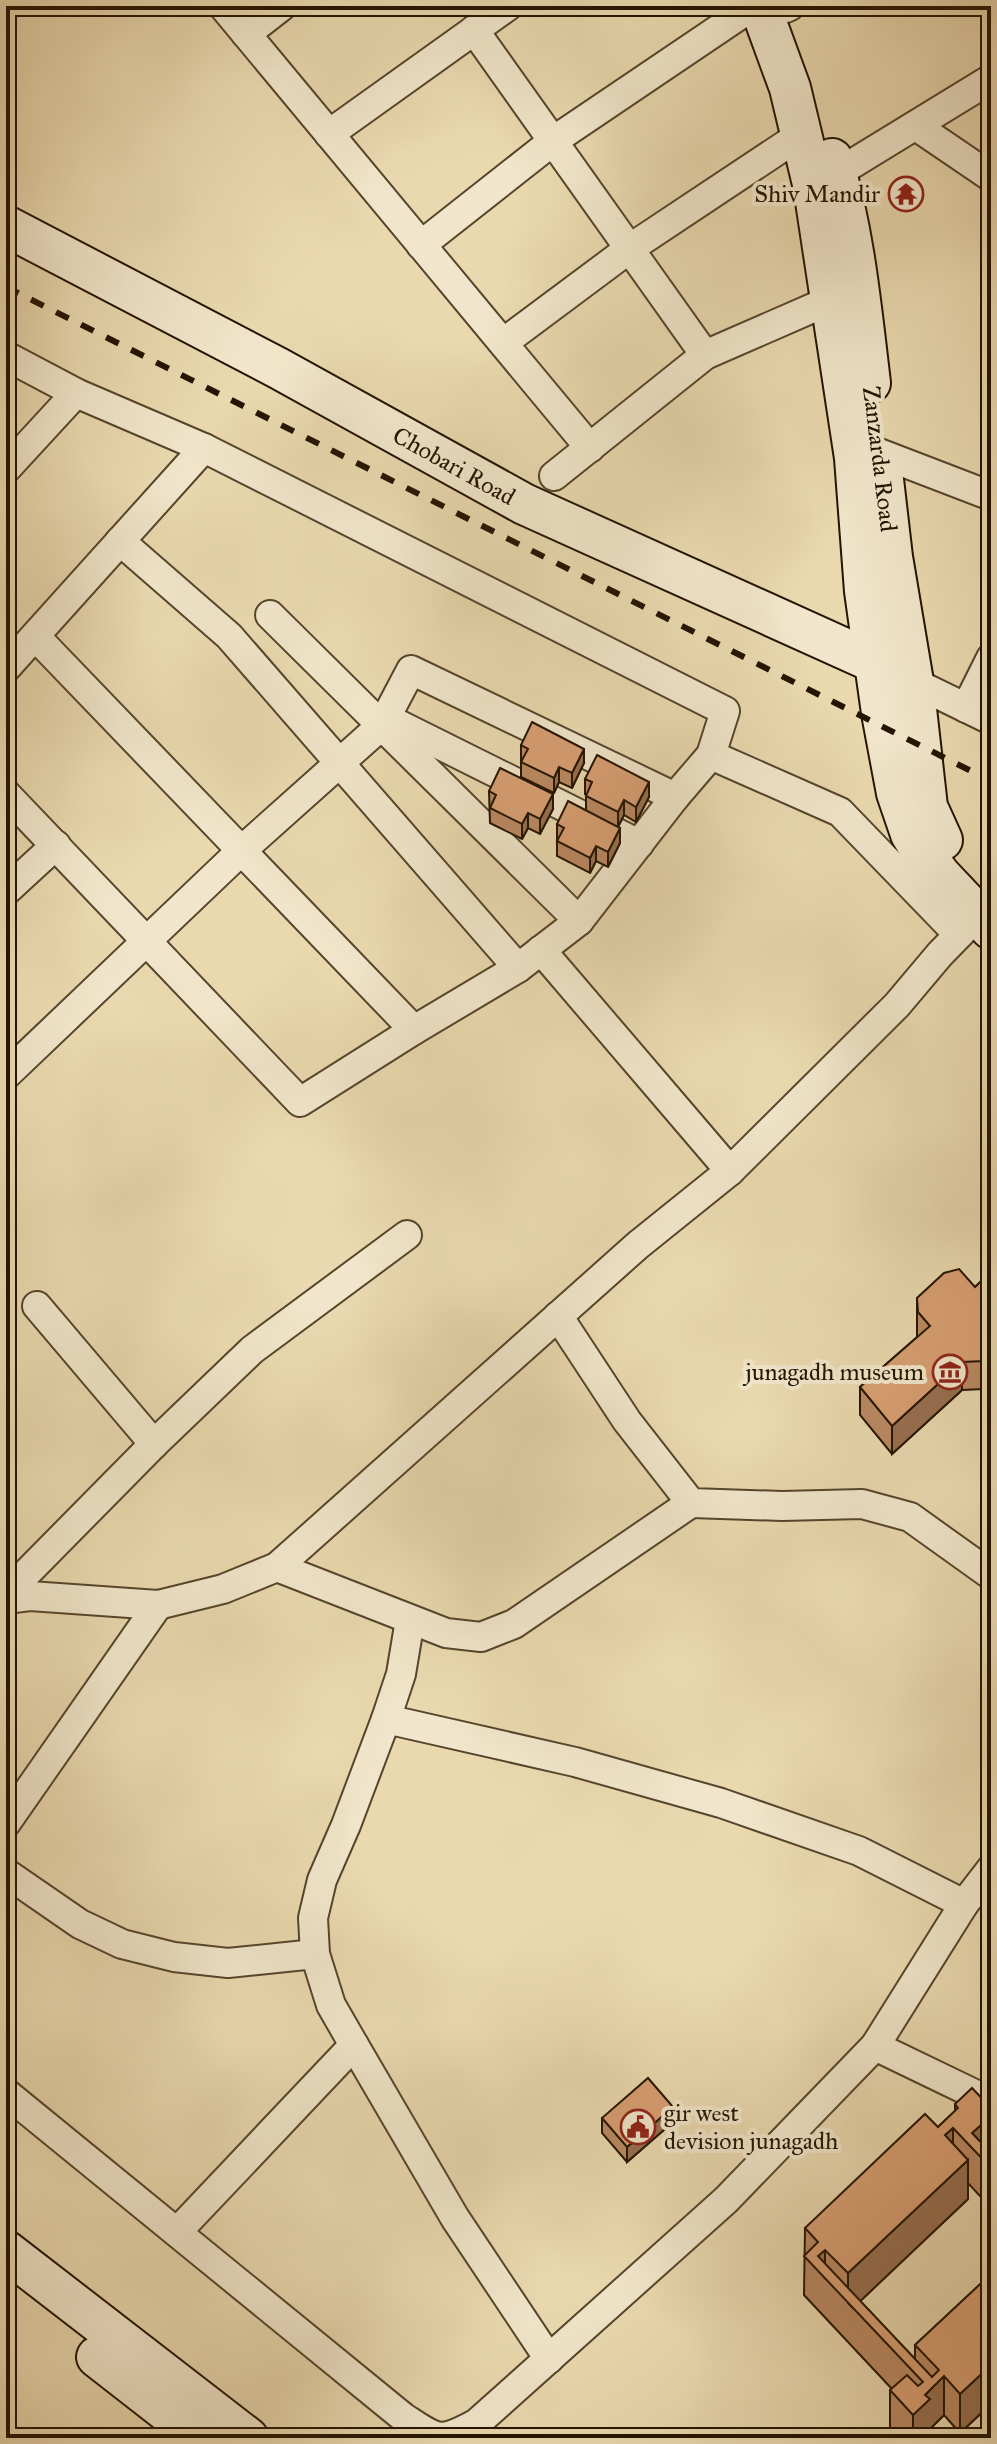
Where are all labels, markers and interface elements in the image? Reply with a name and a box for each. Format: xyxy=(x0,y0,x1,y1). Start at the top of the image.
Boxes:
temple icon: Shiv Mandir xyxy=(887,175,925,213)
place label: Shiv Mandir xyxy=(754,179,880,209)
street label: Zanzarda Road xyxy=(856,384,904,534)
street label: Chobari Road xyxy=(387,420,521,512)
museum icon: junagadh museum xyxy=(931,1353,969,1391)
place label: junagadh museum xyxy=(742,1357,924,1387)
place label: gir west devision junagadh xyxy=(664,2098,838,2156)
public building icon: gir west devision junagadh xyxy=(619,2108,657,2146)

